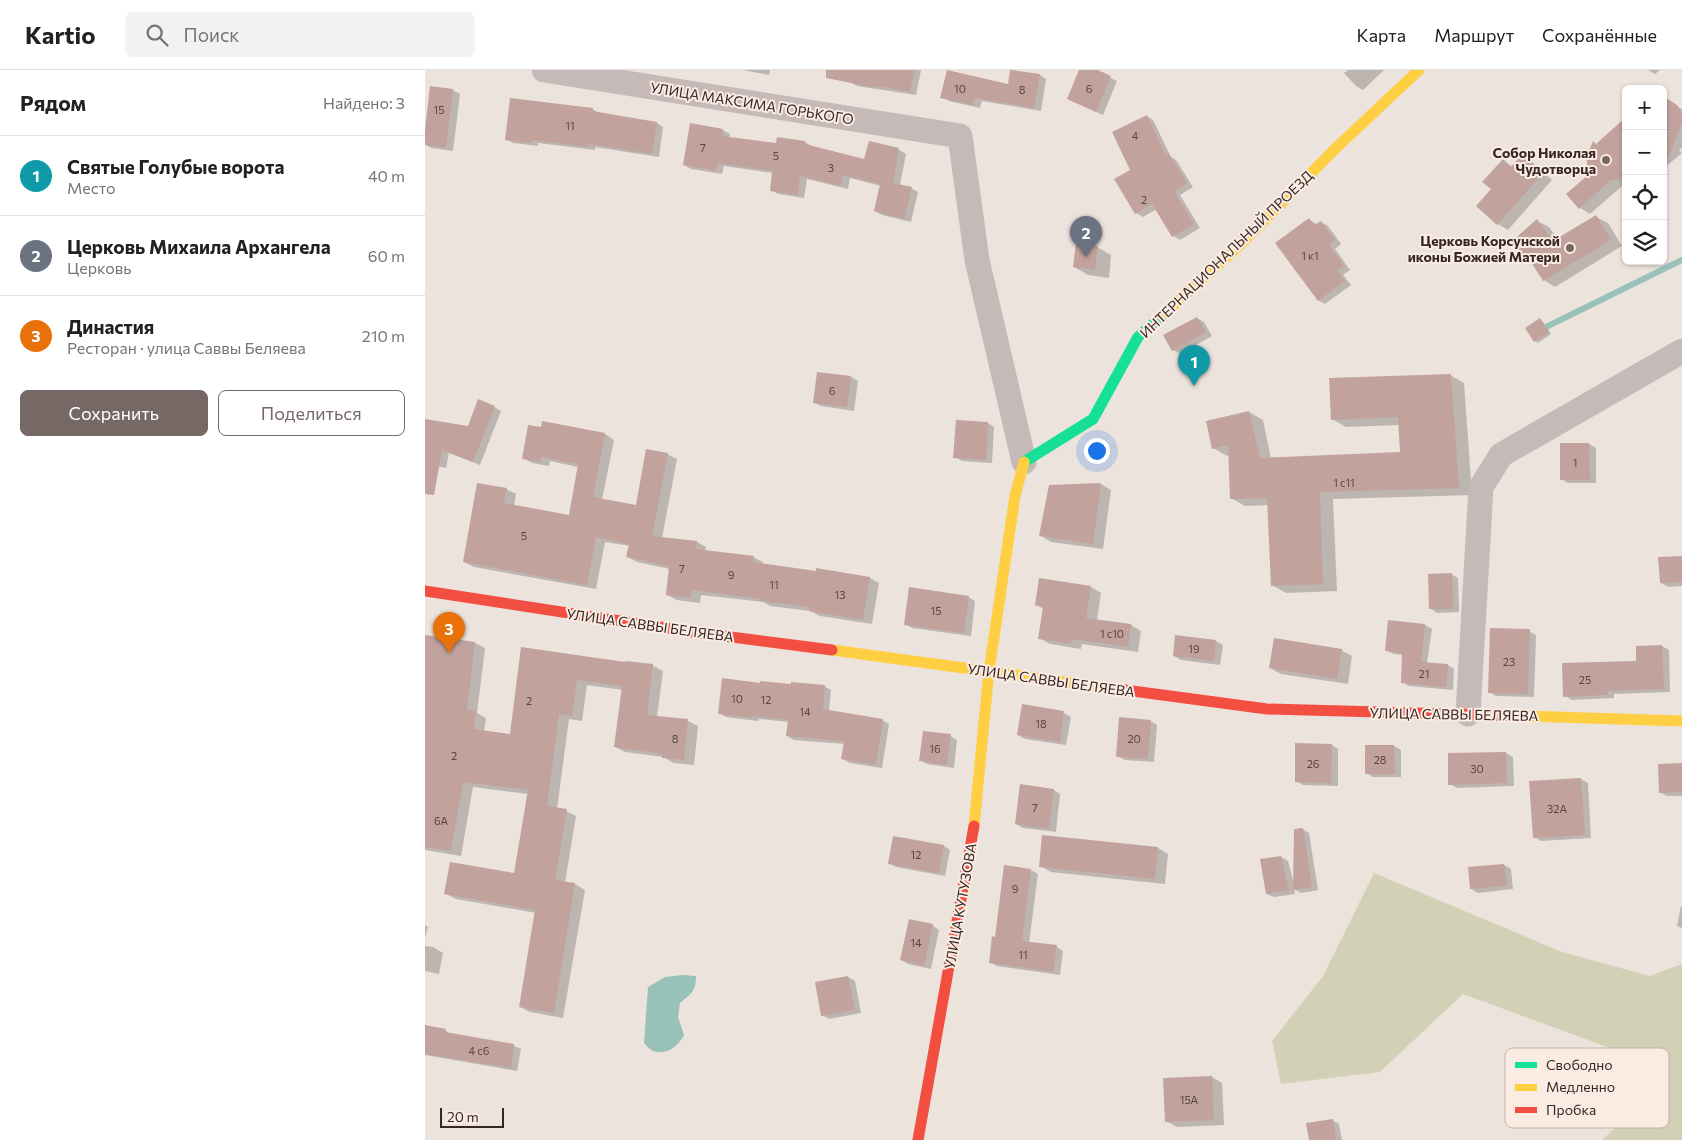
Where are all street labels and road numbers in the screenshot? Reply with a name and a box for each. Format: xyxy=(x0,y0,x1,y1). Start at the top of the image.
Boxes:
street label: УЛИЦА МАКСИМА ГОРЬКОГО xyxy=(649,78,855,128)
street label: ИНТЕРНАЦИОНАЛЬНЫЙ ПРОЕЗД xyxy=(1136,167,1316,341)
street label: УЛИЦА САВВЫ БЕЛЯЕВА xyxy=(565,605,735,645)
street label: УЛИЦА САВВЫ БЕЛЯЕВА xyxy=(966,660,1136,700)
street label: УЛИЦА САВВЫ БЕЛЯЕВА xyxy=(1369,704,1539,724)
street label: УЛИЦА КУТУЗОВА xyxy=(941,841,980,970)

